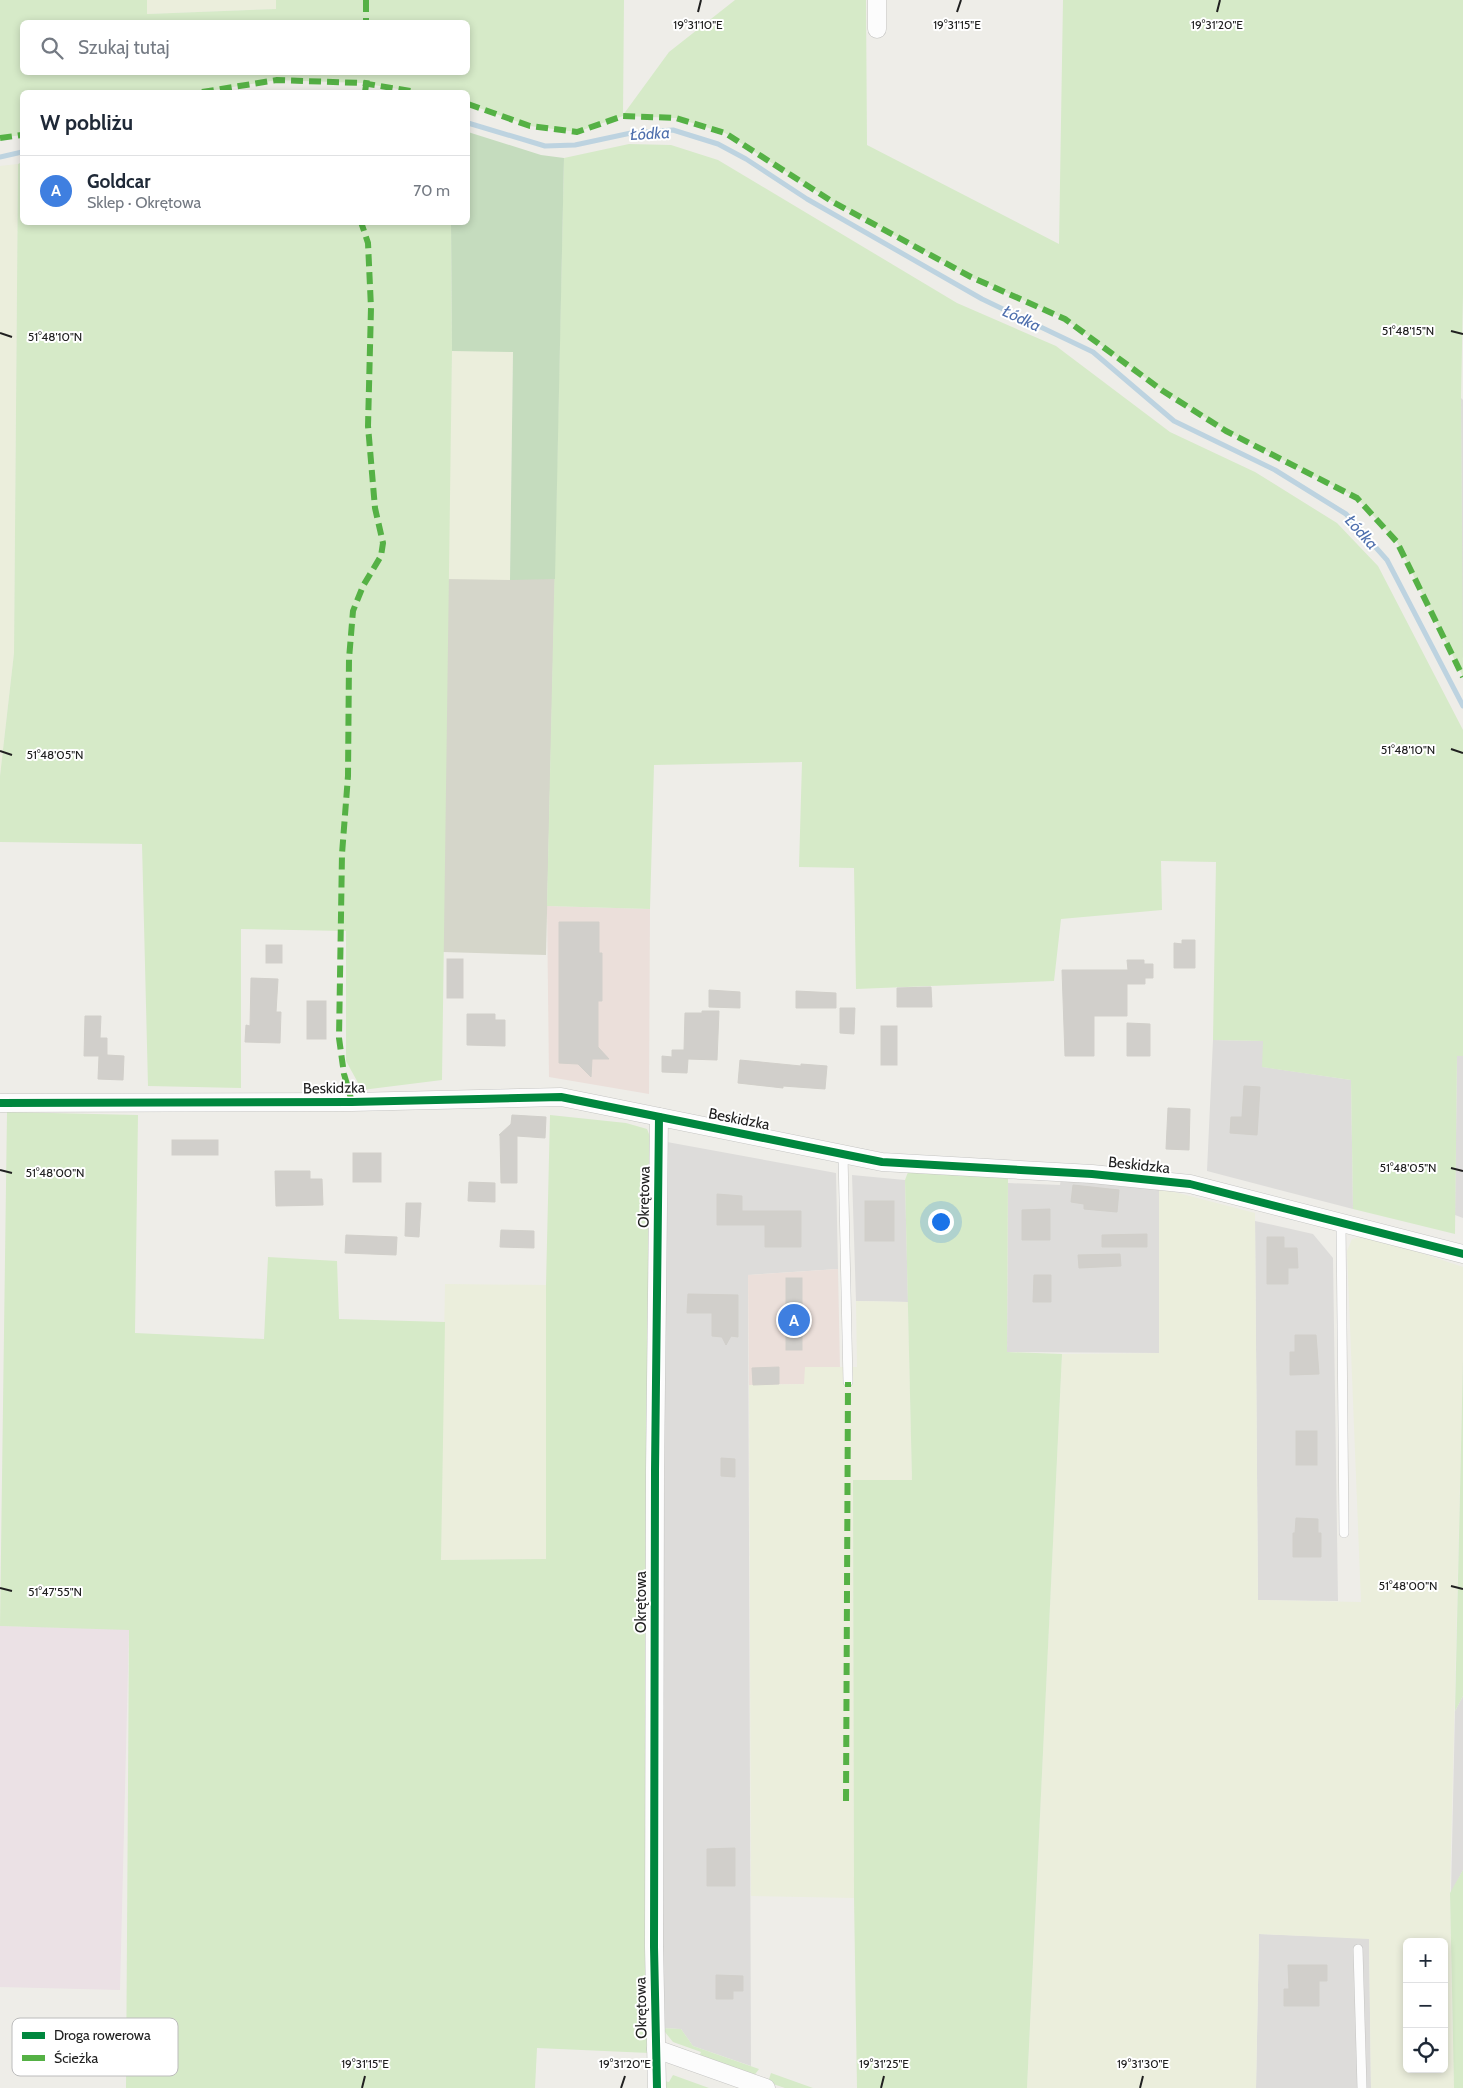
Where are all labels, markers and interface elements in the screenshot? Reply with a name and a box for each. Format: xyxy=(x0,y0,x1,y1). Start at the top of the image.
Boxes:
text: 19°31'10"E xyxy=(673,17,723,32)
text: 19°31'15"E xyxy=(933,17,981,32)
text: 19°31'20"E xyxy=(1191,17,1243,32)
search box xyxy=(20,20,470,75)
icon: search xyxy=(38,34,66,62)
text: Szukaj tutaj xyxy=(78,36,170,59)
text: W pobliżu xyxy=(40,110,133,135)
water label: Łódka xyxy=(630,123,670,144)
text: Goldcar xyxy=(87,170,150,193)
text: A xyxy=(51,181,61,200)
text: 70 m xyxy=(413,181,450,200)
text: Sklep · Okrętowa xyxy=(87,193,201,212)
water label: Łódka xyxy=(1000,301,1044,335)
text: 51°48'15"N xyxy=(1382,323,1434,338)
text: 51°48'10"N xyxy=(28,329,82,344)
water label: Łódka xyxy=(1341,511,1382,553)
text: 51°48'10"N xyxy=(1381,742,1435,757)
text: 51°48'05"N xyxy=(26,747,84,762)
street label: Beskidzka xyxy=(303,1078,366,1098)
street label: Beskidzka xyxy=(707,1104,772,1134)
street label: Beskidzka xyxy=(1107,1153,1172,1177)
text: 51°48'05"N xyxy=(1379,1160,1437,1175)
text: 51°48'00"N xyxy=(26,1165,84,1180)
street label: Okrętowa xyxy=(634,1165,654,1228)
your location xyxy=(928,1209,954,1235)
pin: A xyxy=(778,1301,810,1339)
street label: Okrętowa xyxy=(632,1570,650,1633)
text: 51°48'00"N xyxy=(1379,1578,1437,1593)
text: 51°47'55"N xyxy=(28,1584,82,1599)
map controls xyxy=(1403,1938,1448,2073)
button: + xyxy=(1403,1938,1448,1983)
street label: Okrętowa xyxy=(631,1976,651,2039)
button: − xyxy=(1403,1983,1448,2028)
legend xyxy=(12,2018,178,2076)
text: Droga rowerowa xyxy=(54,2026,151,2044)
button: locate xyxy=(1403,2028,1448,2073)
text: Ścieżka xyxy=(54,2049,98,2067)
text: 19°31'15"E xyxy=(341,2056,389,2071)
text: 19°31'20"E xyxy=(599,2056,651,2071)
text: 19°31'25"E xyxy=(859,2056,909,2071)
text: 19°31'30"E xyxy=(1117,2056,1169,2071)

